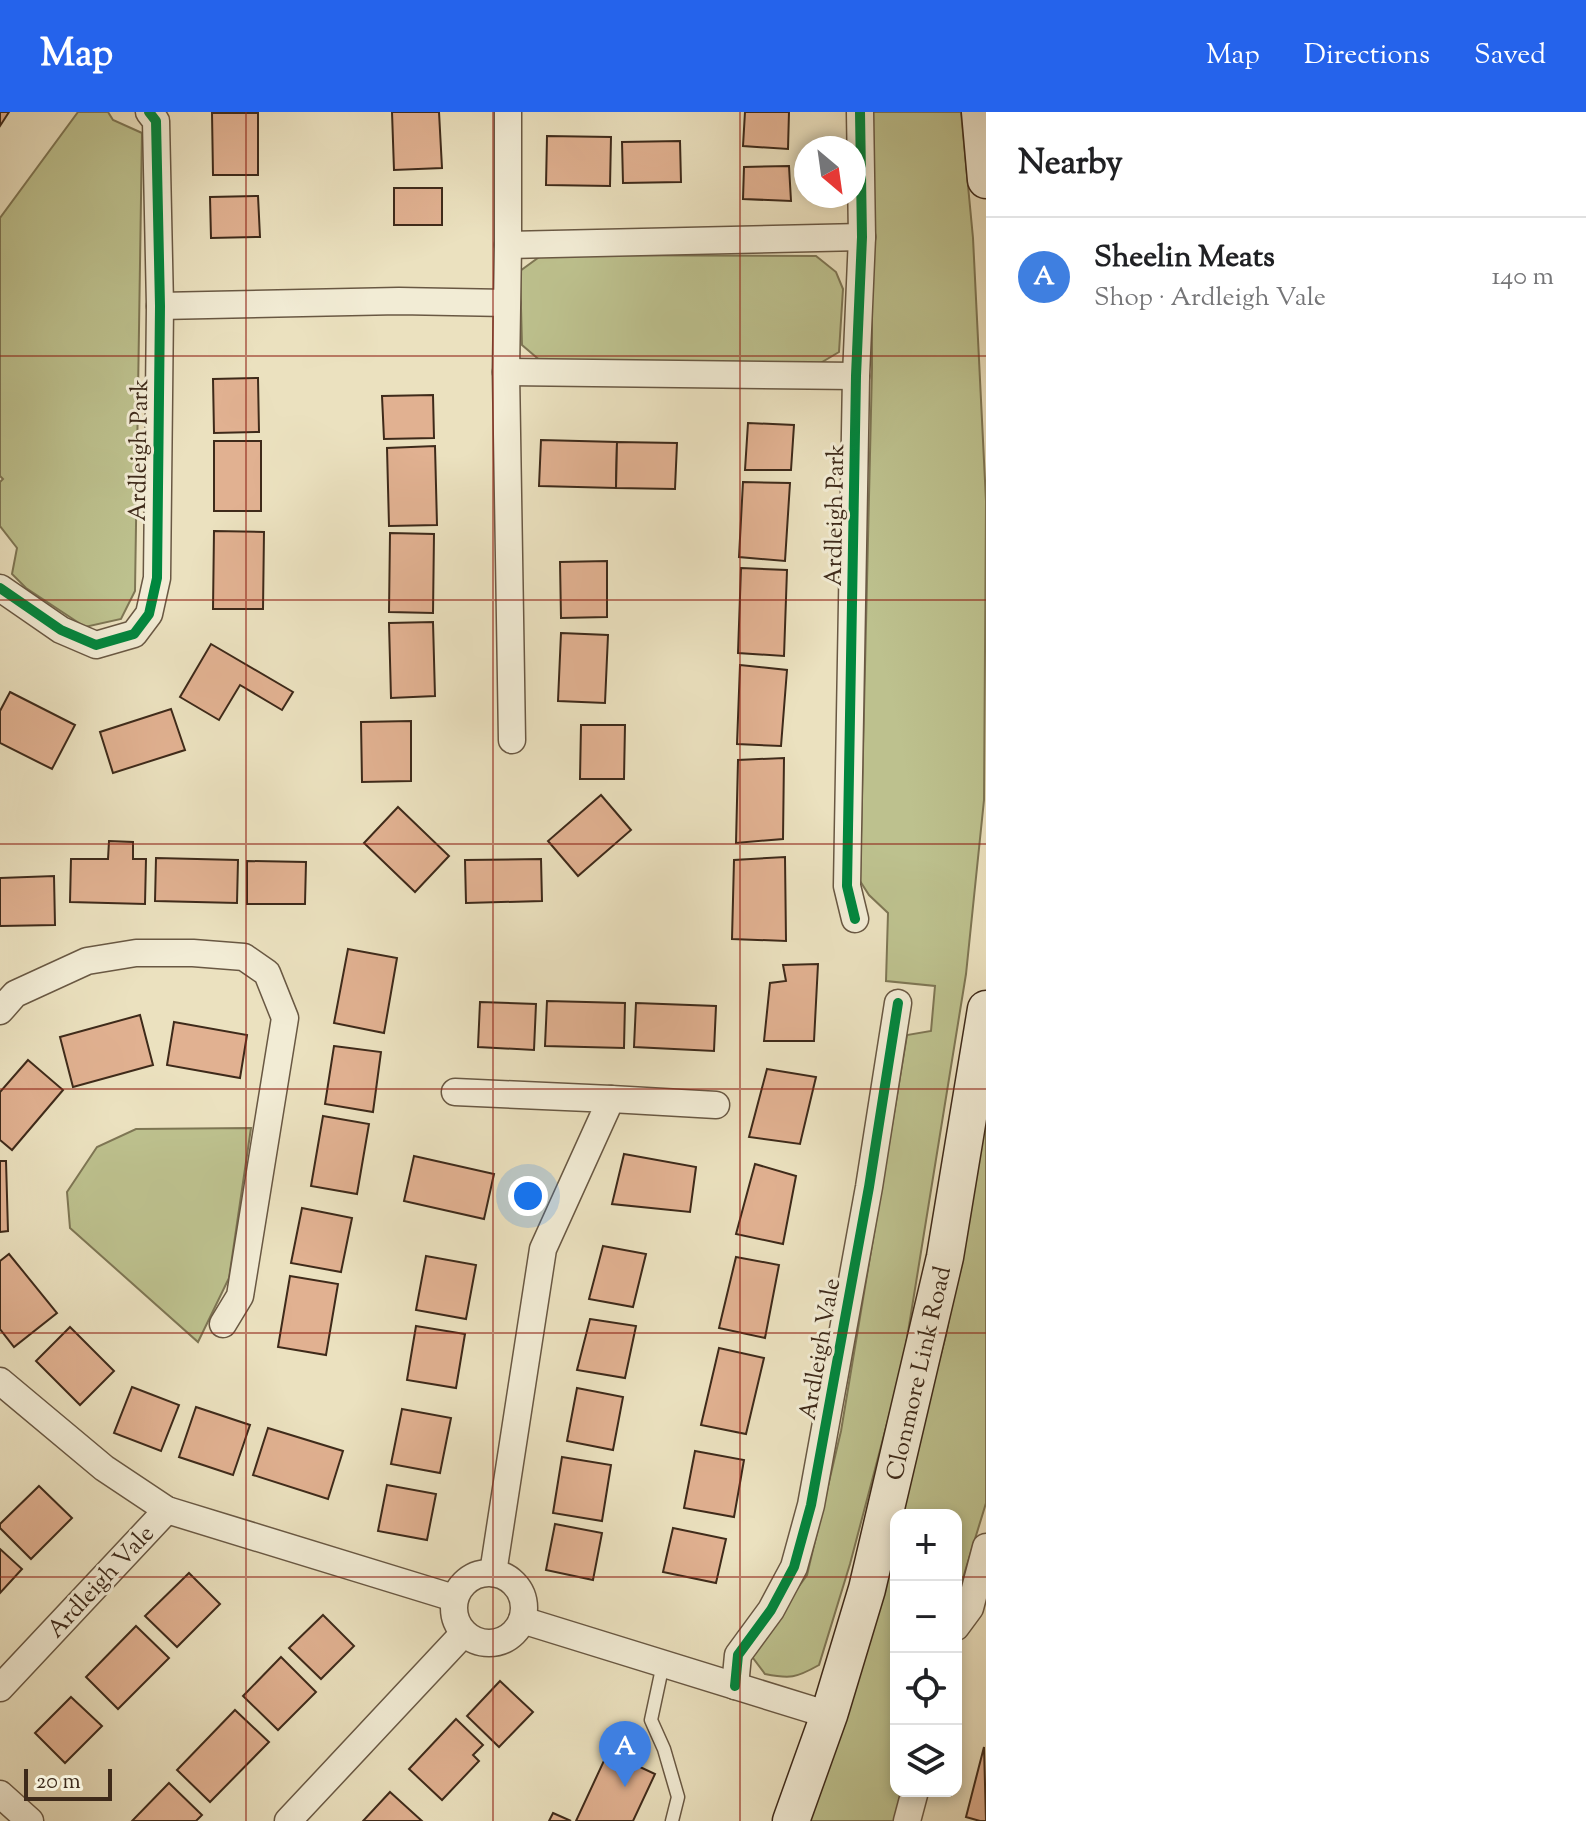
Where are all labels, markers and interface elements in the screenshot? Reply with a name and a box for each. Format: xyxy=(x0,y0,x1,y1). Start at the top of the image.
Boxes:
text: Map xyxy=(40,29,113,83)
text: Map xyxy=(1206,36,1260,76)
text: Directions xyxy=(1304,36,1430,76)
text: Saved xyxy=(1474,36,1546,76)
north arrow xyxy=(794,136,866,208)
text: Nearby xyxy=(1018,140,1123,189)
text: Sheelin Meats xyxy=(1094,237,1275,280)
text: A xyxy=(1033,259,1055,296)
text: 140 m xyxy=(1491,259,1554,296)
text: Shop · Ardleigh Vale xyxy=(1094,280,1326,317)
street label: Ardleigh Park xyxy=(122,378,158,522)
street label: Ardleigh Park xyxy=(818,443,854,587)
your location xyxy=(508,1176,548,1216)
street label: Clonmore Link Road xyxy=(879,1263,961,1484)
street label: Ardleigh Vale xyxy=(792,1276,850,1423)
map controls xyxy=(890,1509,962,1797)
button: + xyxy=(890,1509,962,1581)
street label: Ardleigh Vale xyxy=(40,1518,163,1646)
button: − xyxy=(890,1581,962,1653)
button: locate xyxy=(890,1653,962,1725)
pin: A xyxy=(599,1721,651,1787)
button: layers xyxy=(890,1725,962,1797)
scale bar xyxy=(24,1765,112,1801)
text: 20 m xyxy=(36,1767,81,1799)

